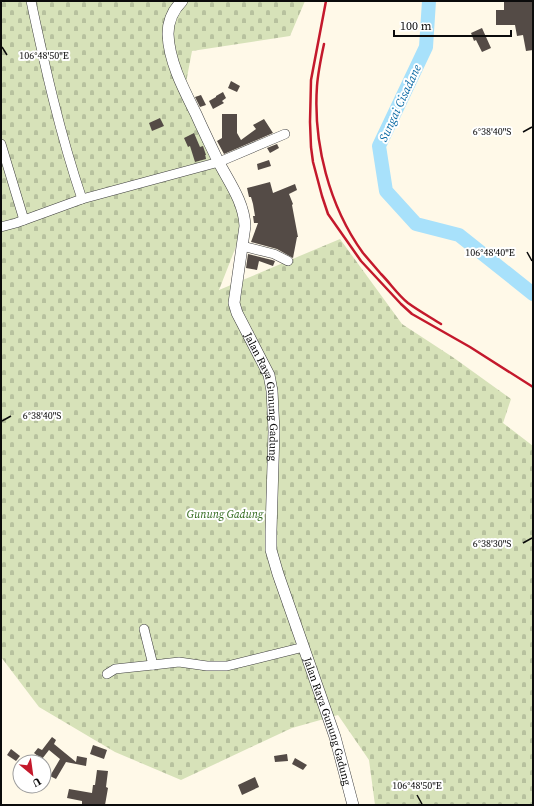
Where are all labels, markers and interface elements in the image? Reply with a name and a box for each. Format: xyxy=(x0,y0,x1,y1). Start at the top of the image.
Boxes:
scale bar xyxy=(394,12,511,38)
text: 100 m xyxy=(400,18,432,34)
text: 106°48'50"E xyxy=(19,49,69,62)
water label: Sungai Cisadane xyxy=(375,62,425,144)
text: 6°38'40"S xyxy=(473,125,511,138)
text: 106°48'40"E xyxy=(465,246,515,259)
street label: Jalan Raya Gunung Gadung xyxy=(240,329,282,462)
text: 6°38'40"S xyxy=(23,409,61,422)
park label: Gunung Gadung xyxy=(187,507,264,522)
text: 6°38'30"S xyxy=(473,537,511,550)
street label: Jalan Raya Gunung Gadung xyxy=(300,654,355,787)
north arrow xyxy=(12,754,52,794)
text: U xyxy=(29,774,44,791)
text: 106°48'50"E xyxy=(392,779,442,792)

